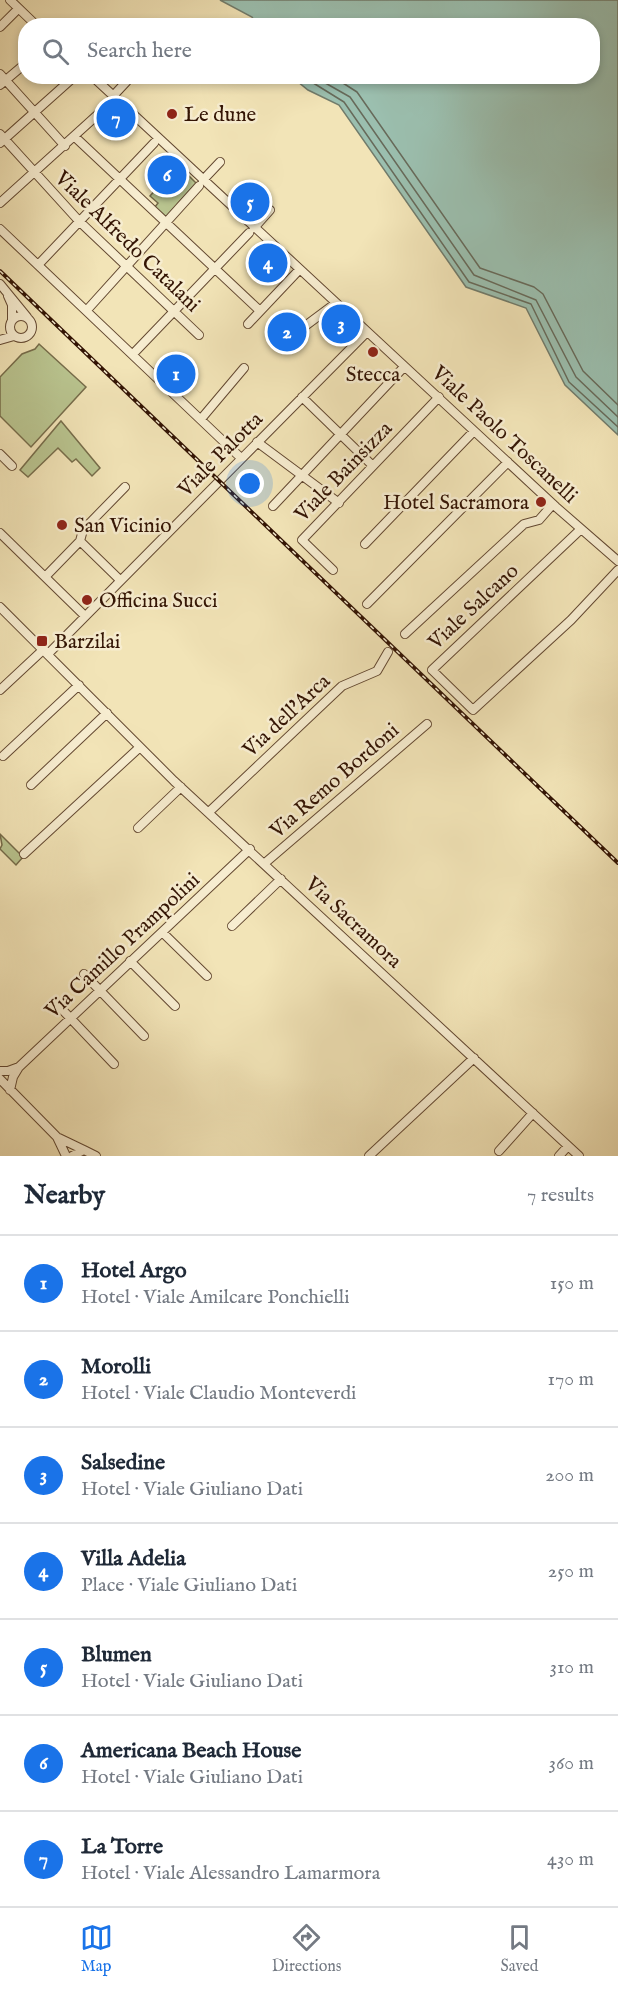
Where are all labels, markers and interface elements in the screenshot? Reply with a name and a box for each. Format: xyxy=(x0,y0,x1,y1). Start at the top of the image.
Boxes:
search box xyxy=(18,18,600,84)
icon: search xyxy=(39,35,72,68)
text: Search here xyxy=(87,37,192,65)
pin: 7 xyxy=(96,96,136,140)
place label: Le dune xyxy=(184,102,257,129)
marker: Le dune xyxy=(165,107,179,121)
pin: 6 xyxy=(148,152,186,198)
street label: Viale Alfredo Catalani xyxy=(48,165,206,319)
pin: 5 xyxy=(230,180,270,224)
pin: 4 xyxy=(248,240,288,286)
pin: 3 xyxy=(322,302,360,346)
pin: 2 xyxy=(268,310,306,354)
marker: Stecca xyxy=(366,345,380,359)
pin: 1 xyxy=(156,352,195,397)
street label: Viale Paolo Toscanelli xyxy=(424,360,583,510)
place label: Stecca xyxy=(346,362,401,389)
street label: Viale Palotta xyxy=(172,406,270,504)
street label: Viale Bainsizza xyxy=(289,415,399,529)
your location xyxy=(235,469,264,498)
place label: Hotel Sacramora xyxy=(383,490,530,517)
marker: Hotel Sacramora xyxy=(534,495,548,509)
place label: San Vicinio xyxy=(74,513,172,540)
marker: San Vicinio xyxy=(55,518,69,532)
street label: Viale Salcano xyxy=(422,558,525,657)
place label: Officina Succi xyxy=(99,588,218,615)
marker: Officina Succi xyxy=(80,593,94,607)
place label: Barzilai xyxy=(54,629,120,656)
marker: Barzilai xyxy=(35,634,49,648)
street label: Via dell'Arca xyxy=(237,668,337,764)
street label: Via Remo Bordoni xyxy=(264,718,405,845)
street label: Via Camillo Prampolini xyxy=(39,867,206,1026)
street label: Via Sacramora xyxy=(298,871,408,975)
text: Nearby xyxy=(24,1179,105,1212)
text: 7 results xyxy=(527,1183,594,1208)
text: Hotel Argo xyxy=(81,1257,187,1285)
text: 1 xyxy=(40,1271,47,1296)
text: 150 m xyxy=(550,1271,594,1296)
text: Hotel · Viale Amilcare Ponchielli xyxy=(81,1285,350,1310)
text: Morolli xyxy=(81,1353,151,1381)
text: 2 xyxy=(39,1367,48,1392)
text: 170 m xyxy=(548,1367,594,1392)
text: Hotel · Viale Claudio Monteverdi xyxy=(81,1381,356,1406)
text: Salsedine xyxy=(81,1449,165,1477)
text: 3 xyxy=(40,1463,47,1488)
text: 200 m xyxy=(545,1463,594,1488)
text: Hotel · Viale Giuliano Dati xyxy=(81,1477,303,1502)
text: Villa Adelia xyxy=(81,1545,186,1573)
text: 4 xyxy=(39,1559,48,1584)
text: 250 m xyxy=(548,1559,594,1584)
text: Place · Viale Giuliano Dati xyxy=(81,1573,297,1598)
text: Blumen xyxy=(81,1641,152,1669)
text: 5 xyxy=(40,1655,47,1680)
text: 310 m xyxy=(550,1655,594,1680)
text: Hotel · Viale Giuliano Dati xyxy=(81,1669,303,1694)
text: Americana Beach House xyxy=(81,1737,301,1765)
text: 6 xyxy=(39,1751,48,1776)
text: 360 m xyxy=(548,1751,594,1776)
text: Hotel · Viale Giuliano Dati xyxy=(81,1765,303,1790)
text: La Torre xyxy=(81,1833,163,1861)
text: 7 xyxy=(39,1847,48,1872)
text: 430 m xyxy=(547,1847,594,1872)
text: Hotel · Viale Alessandro Lamarmora xyxy=(81,1861,380,1886)
tab: Map xyxy=(80,1921,113,1977)
tab: Directions xyxy=(272,1921,341,1977)
tab: Saved xyxy=(501,1921,538,1977)

